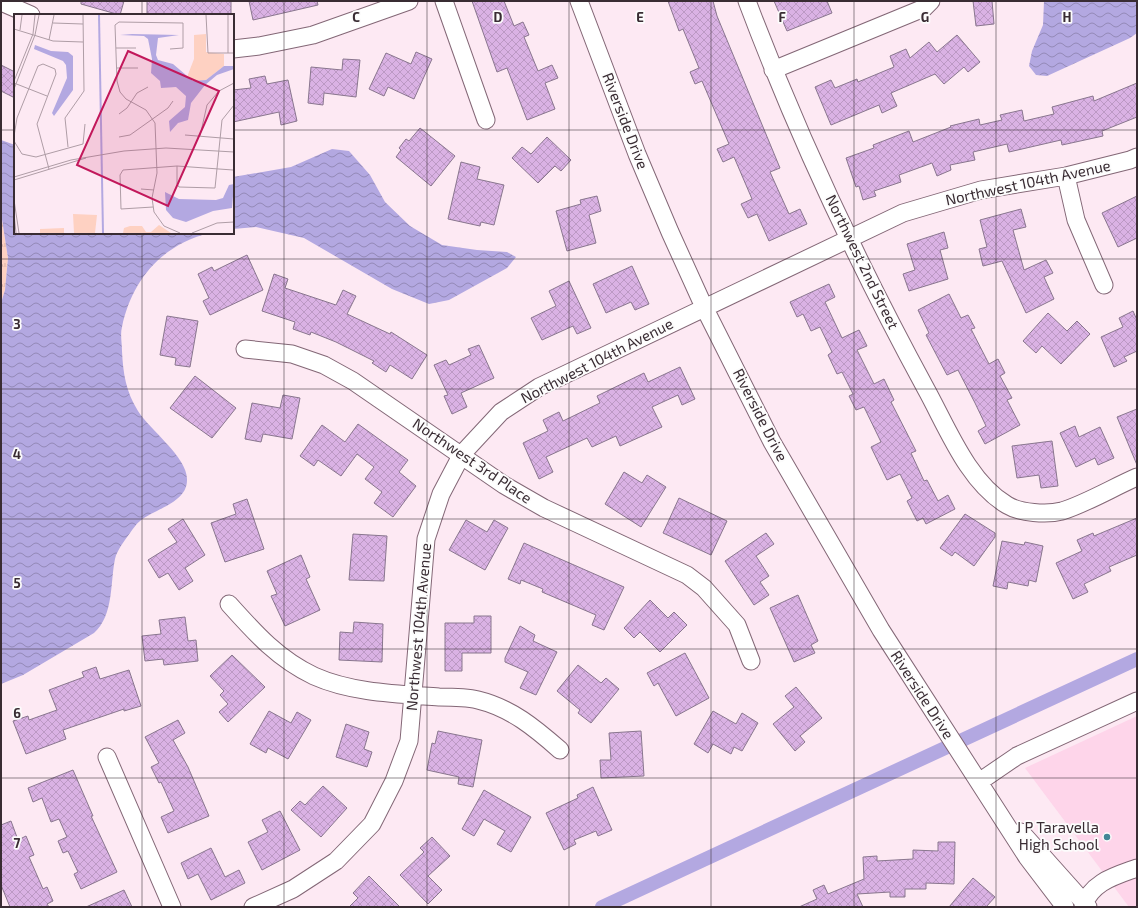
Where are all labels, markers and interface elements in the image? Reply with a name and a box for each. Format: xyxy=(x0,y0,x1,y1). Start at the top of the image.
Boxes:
text: C xyxy=(352,9,360,25)
text: D xyxy=(494,9,503,25)
text: E xyxy=(636,9,644,25)
text: F xyxy=(778,9,786,25)
text: G xyxy=(921,9,929,25)
text: H xyxy=(1063,9,1072,25)
inset map xyxy=(14,14,234,234)
street label: Riverside Drive xyxy=(599,70,653,171)
street label: Northwest 104th Avenue xyxy=(944,156,1112,208)
street label: Northwest 2nd Street xyxy=(823,191,903,332)
street label: Northwest 104th Avenue xyxy=(517,314,676,406)
text: 3 xyxy=(13,316,21,332)
street label: Riverside Drive xyxy=(730,365,792,464)
street label: Northwest 3rd Place xyxy=(410,414,535,507)
text: 4 xyxy=(13,446,21,462)
street label: Northwest 104th Avenue xyxy=(402,542,434,712)
text: 5 xyxy=(13,575,21,591)
street label: Riverside Drive xyxy=(888,647,958,742)
text: 6 xyxy=(13,705,21,721)
place label: J P Taravella High School xyxy=(1016,818,1100,853)
marker: J P Taravella High School xyxy=(1102,832,1112,842)
text: 7 xyxy=(14,835,21,851)

